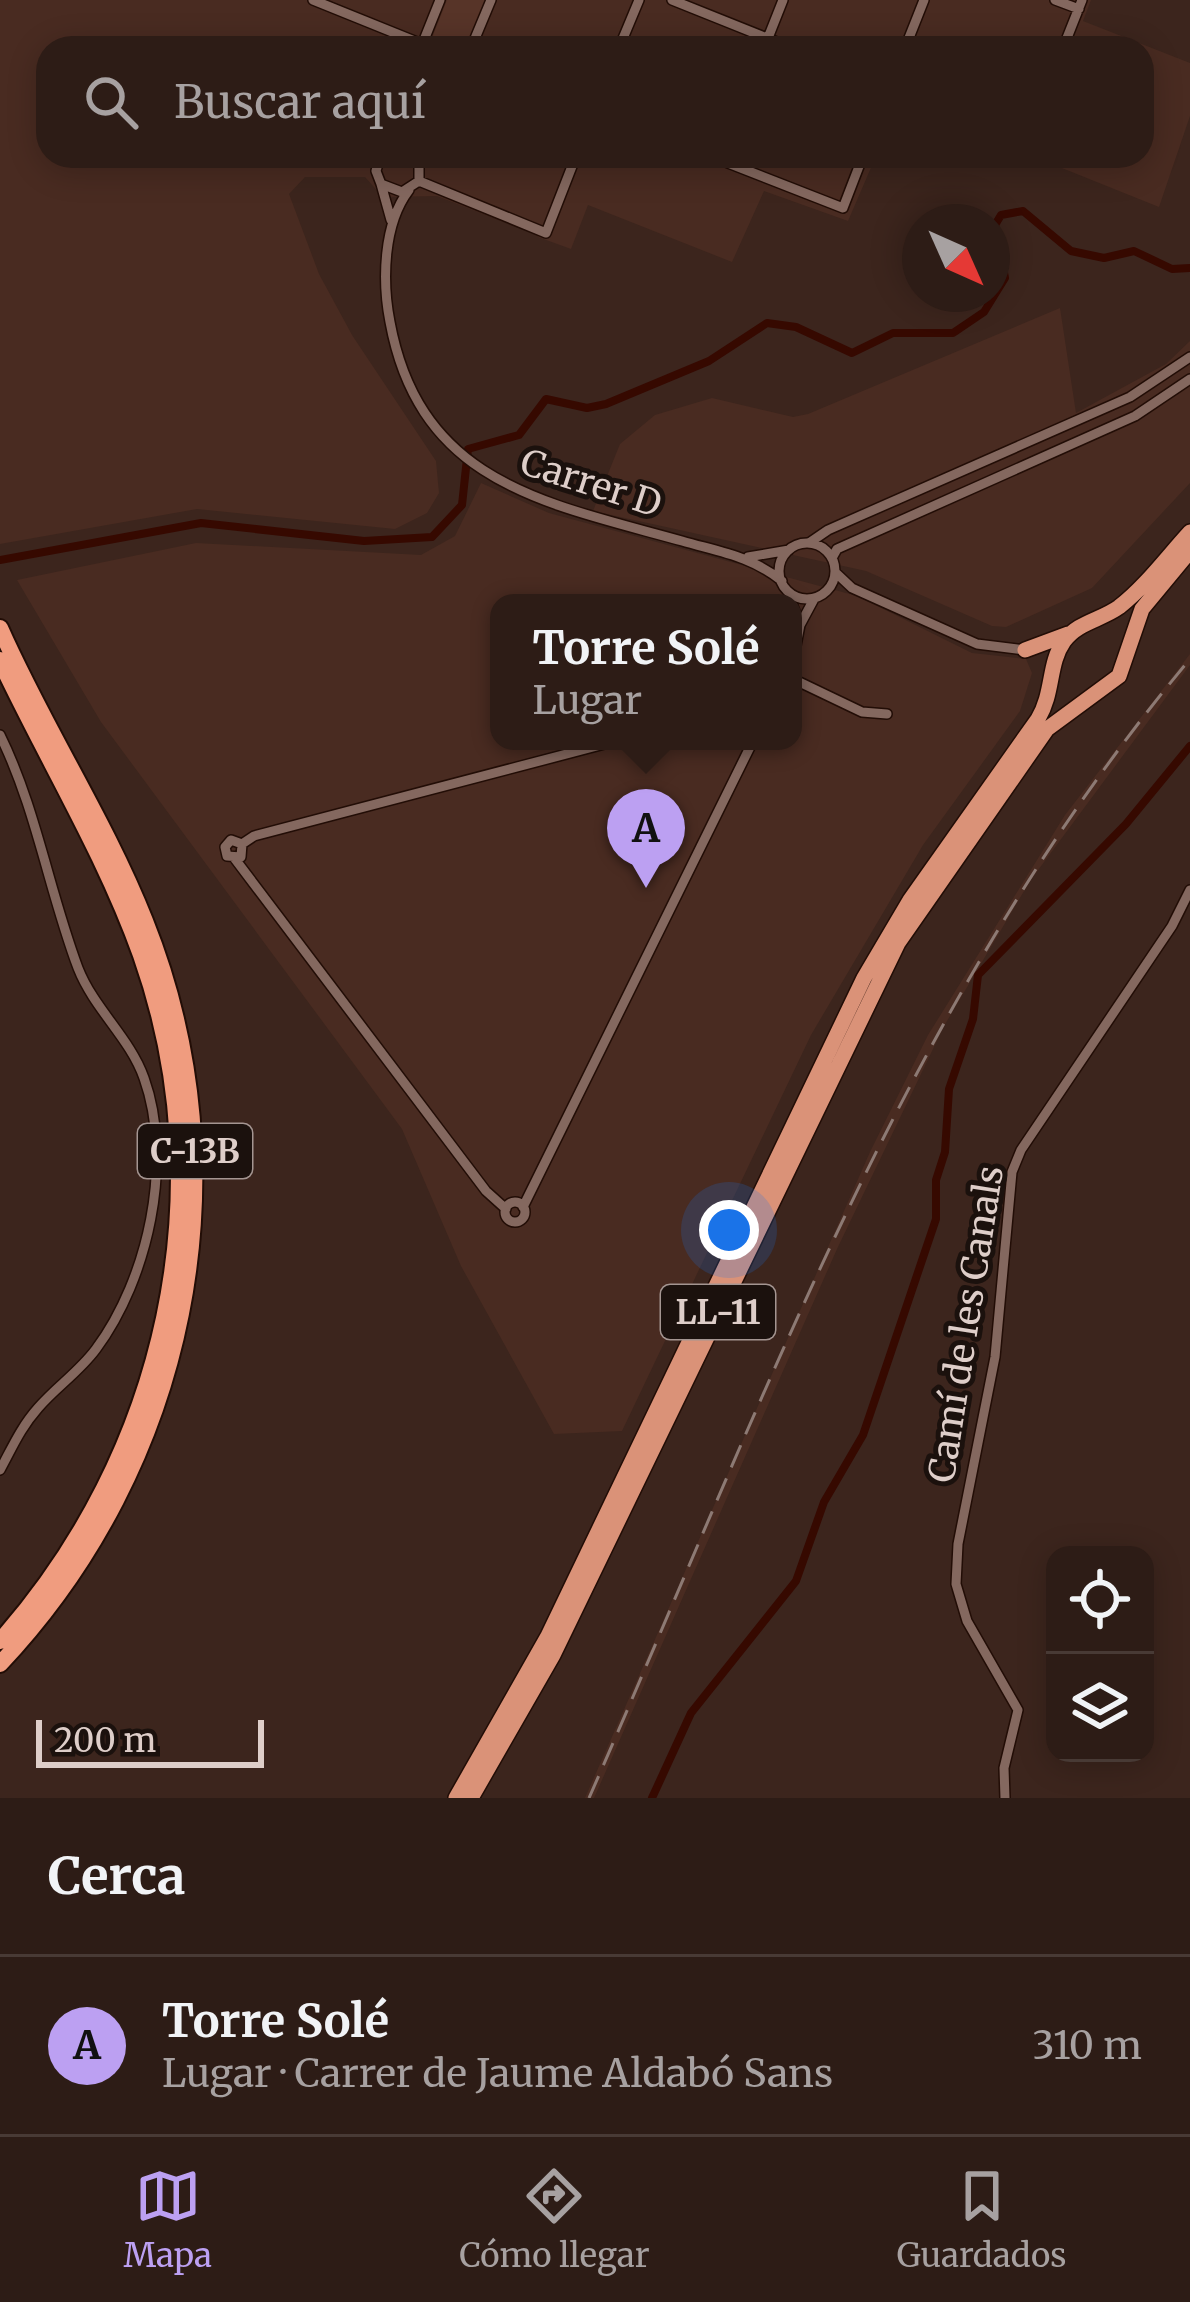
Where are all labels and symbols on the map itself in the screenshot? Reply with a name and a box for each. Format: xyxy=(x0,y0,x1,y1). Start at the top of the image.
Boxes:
north arrow xyxy=(902,204,1010,312)
street label: Carrer D xyxy=(515,439,667,527)
pin: A xyxy=(607,789,685,888)
road number: C-13B xyxy=(138,1124,252,1178)
street label: Camí de les Canals xyxy=(919,1162,1013,1486)
your location xyxy=(699,1200,759,1260)
road number: LL-11 xyxy=(661,1285,775,1339)
scale bar xyxy=(36,1714,264,1767)

